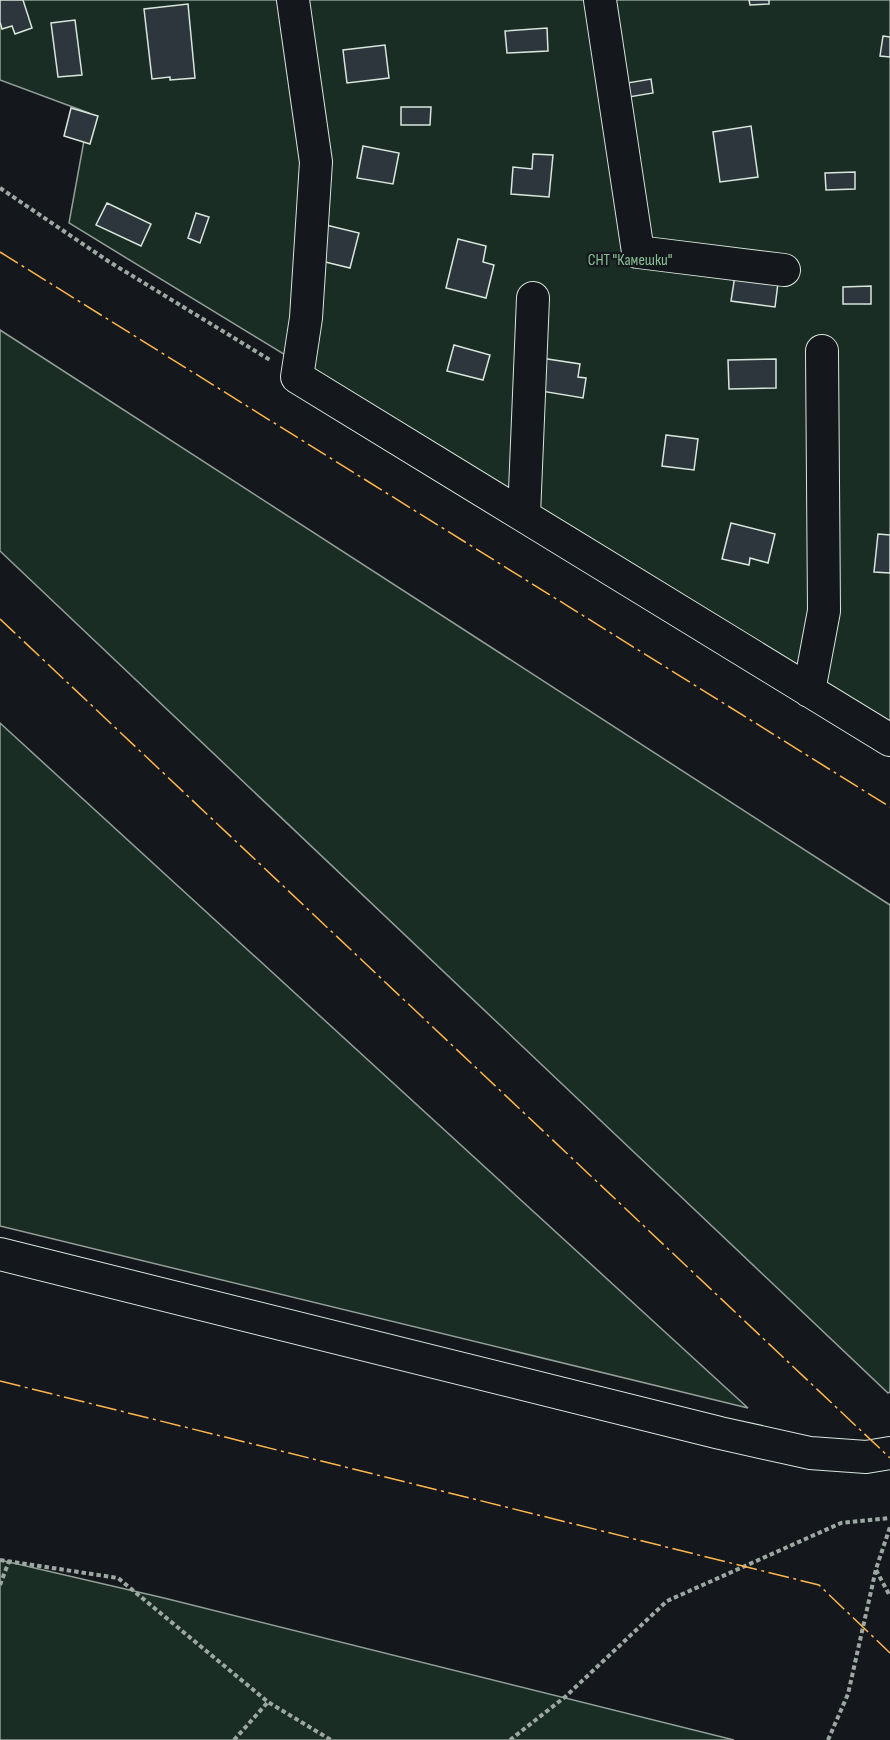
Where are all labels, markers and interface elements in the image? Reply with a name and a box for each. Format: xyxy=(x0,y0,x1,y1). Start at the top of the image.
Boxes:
park label: СНТ "Камешки" xyxy=(588,251,672,270)

